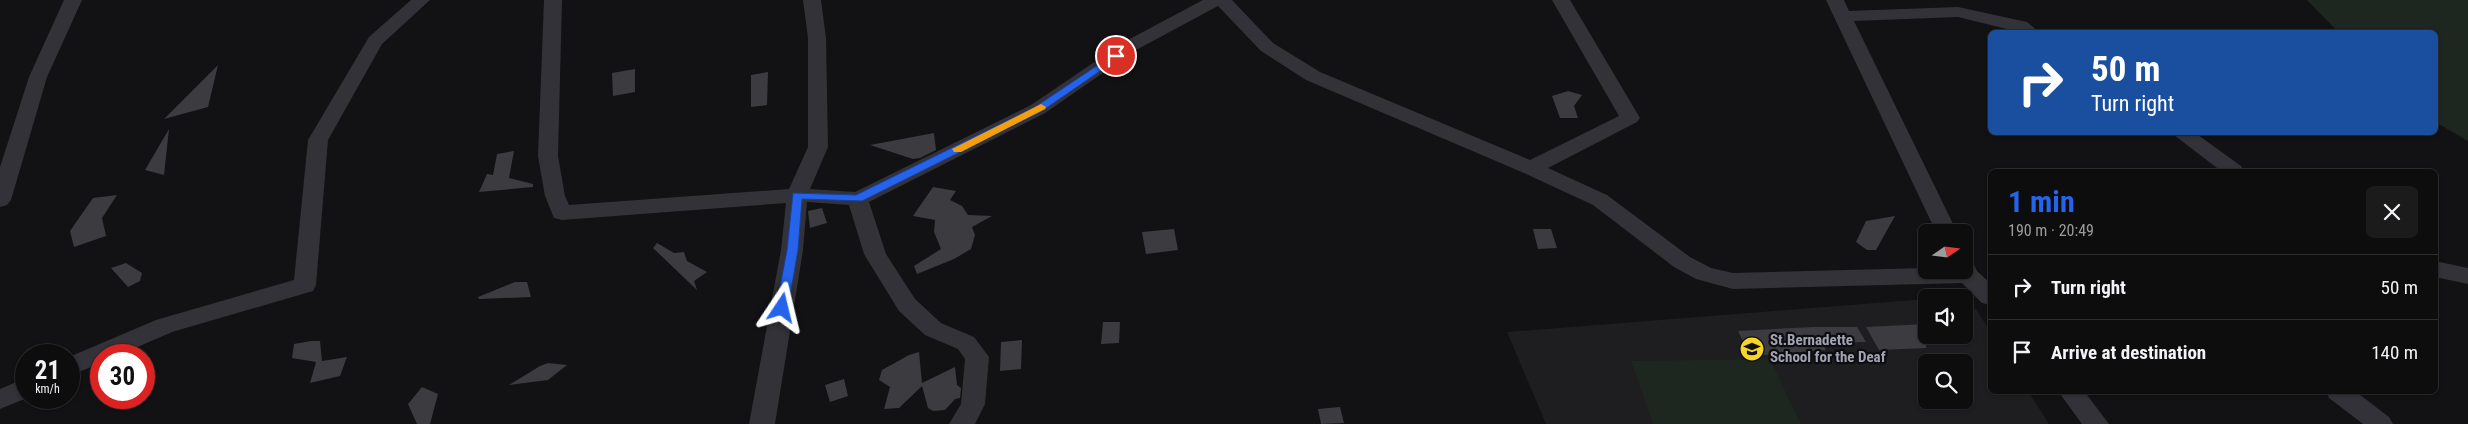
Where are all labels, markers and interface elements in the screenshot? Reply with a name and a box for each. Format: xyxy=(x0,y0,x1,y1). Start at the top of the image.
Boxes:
pin xyxy=(1095,35,1137,77)
icon: arrive xyxy=(1102,42,1130,70)
text: 50 m xyxy=(2091,49,2160,90)
icon: right xyxy=(2008,50,2073,115)
text: Turn right xyxy=(2091,91,2174,116)
text: 1 min xyxy=(2008,184,2075,219)
button: close xyxy=(2366,186,2418,238)
text: 190 m · 20:49 xyxy=(2008,221,2094,240)
north arrow xyxy=(1918,224,1972,279)
map controls xyxy=(1918,224,1973,409)
icon: right xyxy=(2008,273,2036,301)
text: Turn right xyxy=(2051,276,2126,299)
text: 50 m xyxy=(2381,276,2418,299)
position arrow xyxy=(755,281,807,333)
button: sound xyxy=(1918,289,1973,344)
place label: St.Bernadette School for the Deaf xyxy=(1770,331,1886,366)
school or university icon: St.Bernadette School for the Deaf xyxy=(1739,336,1765,362)
icon: arrive xyxy=(2008,338,2036,366)
text: Arrive at destination xyxy=(2051,341,2206,364)
text: 140 m xyxy=(2371,341,2418,364)
speed limit sign: 30 xyxy=(90,344,155,409)
button: search xyxy=(1918,354,1973,409)
text: 21 xyxy=(35,356,60,385)
text: km/h xyxy=(35,382,60,396)

